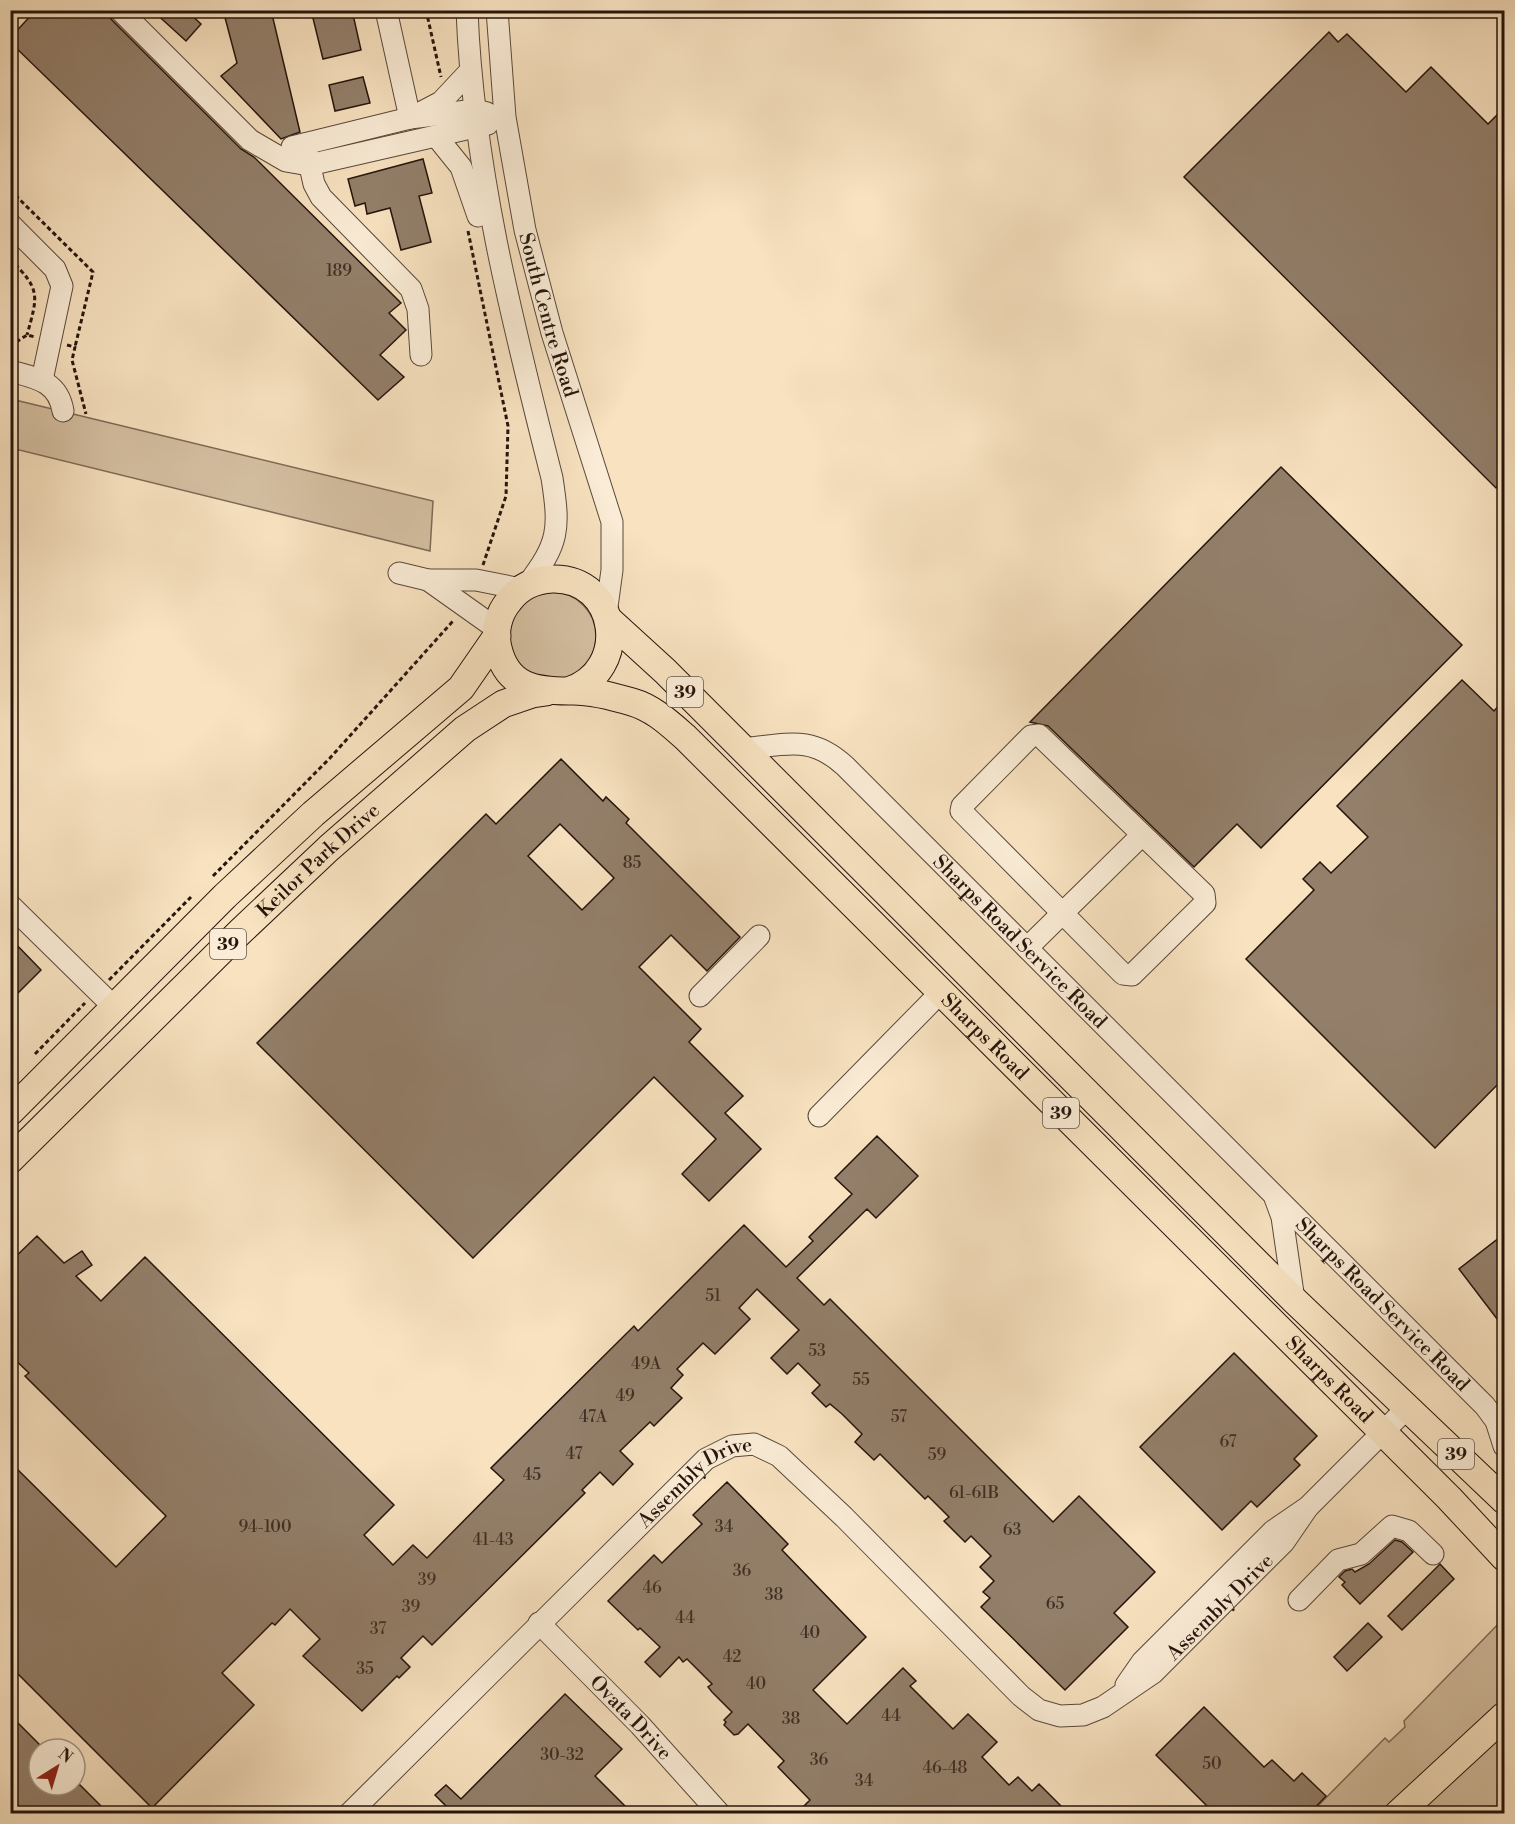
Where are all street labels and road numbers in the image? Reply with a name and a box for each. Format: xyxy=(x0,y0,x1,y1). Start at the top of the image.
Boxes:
street label: South Centre Road xyxy=(512,230,583,401)
road number: 39 xyxy=(667,677,703,707)
street label: Keilor Park Drive xyxy=(252,798,385,923)
street label: Sharps Road Service Road xyxy=(927,850,1112,1035)
road number: 39 xyxy=(210,929,246,959)
street label: Sharps Road xyxy=(935,988,1034,1087)
road number: 39 xyxy=(1043,1098,1079,1128)
street label: Sharps Road Service Road xyxy=(1291,1211,1475,1395)
street label: Sharps Road xyxy=(1281,1331,1379,1429)
street label: Assembly Drive xyxy=(632,1433,753,1535)
road number: 39 xyxy=(1438,1439,1474,1469)
street label: Assembly Drive xyxy=(1161,1549,1279,1667)
street label: Ovata Drive xyxy=(584,1671,677,1766)

